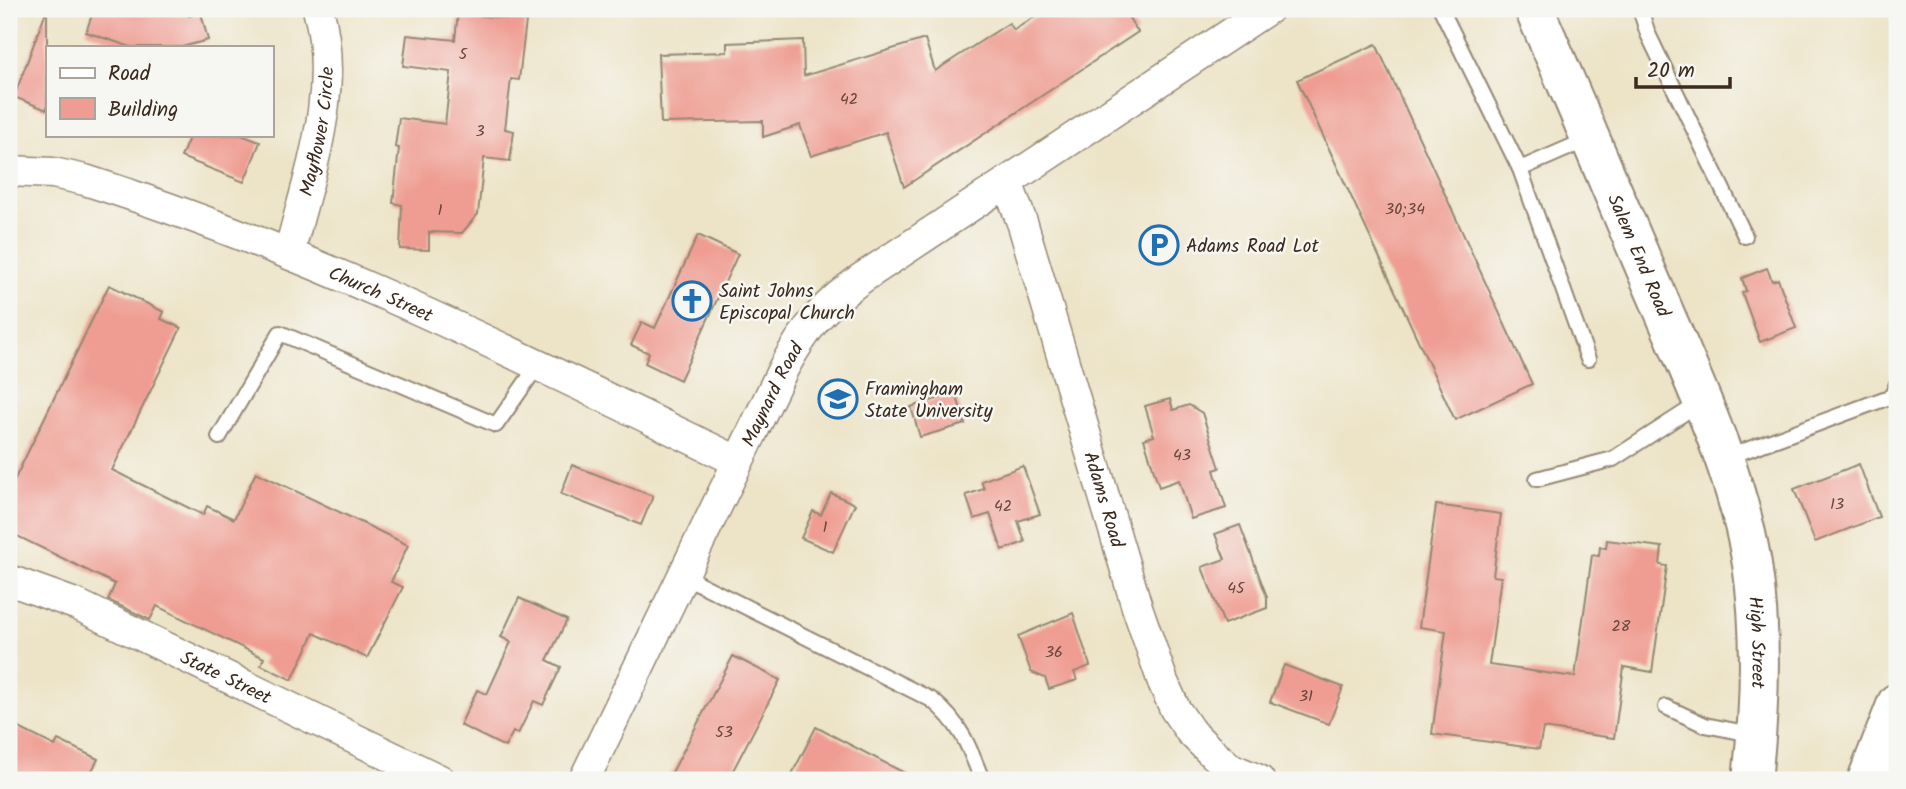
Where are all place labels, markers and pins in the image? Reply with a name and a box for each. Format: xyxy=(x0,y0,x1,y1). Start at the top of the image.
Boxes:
parking icon: Adams Road Lot xyxy=(1138,224,1180,266)
place label: Adams Road Lot xyxy=(1186,232,1319,262)
place label: Saint Johns Episcopal Church xyxy=(719,277,855,329)
church icon: Saint Johns Episcopal Church xyxy=(671,280,713,322)
place label: Framingham State University xyxy=(865,375,994,427)
school or university icon: Framingham State University xyxy=(817,378,859,420)

